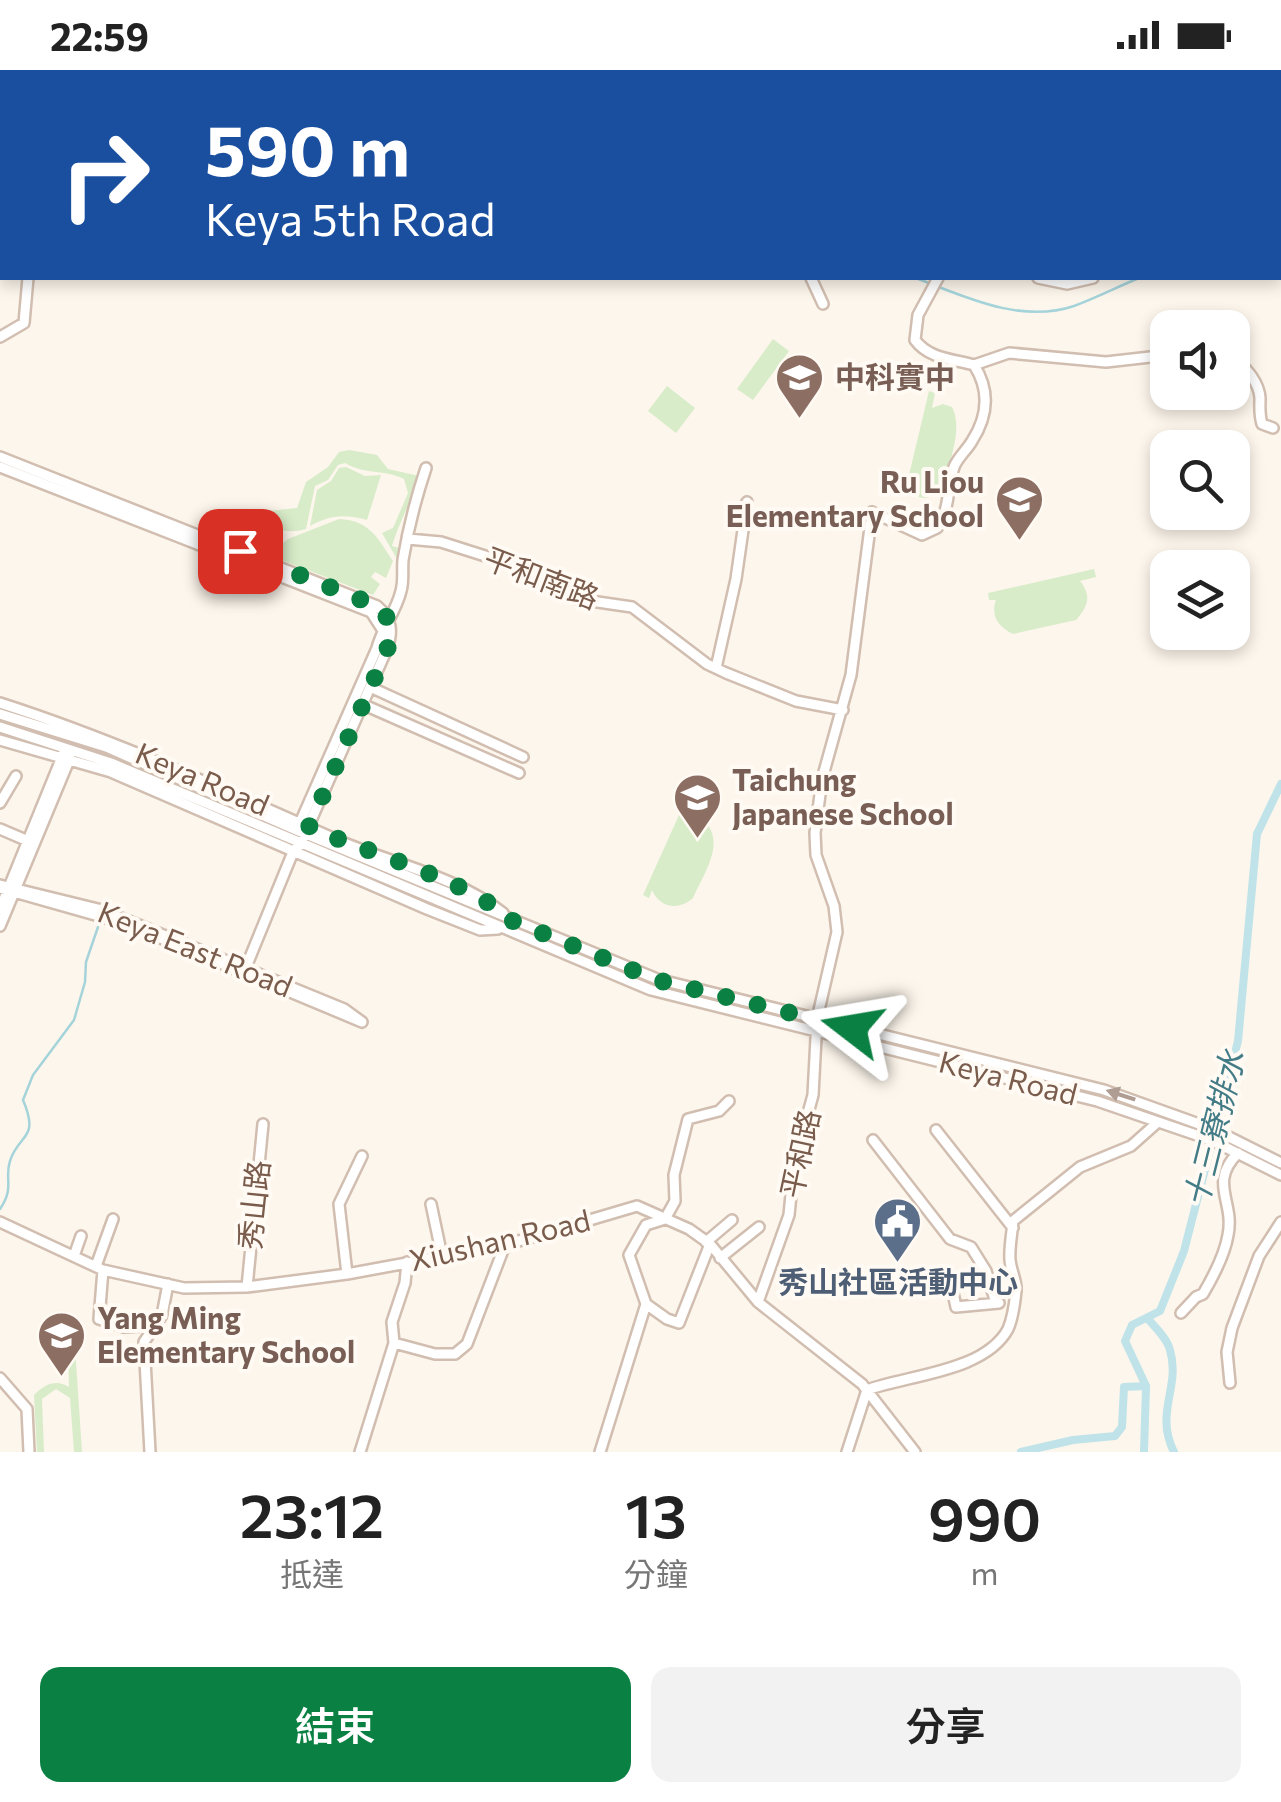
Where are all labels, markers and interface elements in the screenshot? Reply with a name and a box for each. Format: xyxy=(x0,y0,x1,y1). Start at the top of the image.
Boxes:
text: 22:59 xyxy=(50,12,149,59)
text: 590 m xyxy=(205,105,410,190)
icon: right xyxy=(40,110,170,240)
text: Keya 5th Road xyxy=(205,190,496,245)
map controls xyxy=(1150,310,1250,650)
button: sound xyxy=(1150,310,1250,410)
school or university icon: 中科實中 xyxy=(774,352,826,420)
place label: 中科實中 xyxy=(835,357,955,394)
button: search xyxy=(1150,430,1250,530)
place label: Ru Liou Elementary School xyxy=(726,462,984,533)
school or university icon: Ru Liou Elementary School xyxy=(993,474,1045,542)
pin xyxy=(198,509,283,594)
icon: arrive xyxy=(213,524,268,579)
street label: 平和南路 xyxy=(479,538,605,615)
button: layers xyxy=(1150,550,1250,650)
street label: Keya Road xyxy=(131,733,275,822)
place label: Taichung Japanese School xyxy=(732,760,954,831)
school or university icon: Taichung Japanese School xyxy=(671,772,723,840)
street label: Keya East Road xyxy=(93,892,299,1003)
position arrow xyxy=(800,976,904,1080)
street label: Keya Road xyxy=(936,1042,1082,1112)
water label: 十三寮排水 xyxy=(1174,1044,1252,1211)
one-way arrow xyxy=(1106,1087,1136,1102)
street label: 平和路 xyxy=(771,1106,826,1201)
street label: 秀山路 xyxy=(229,1158,276,1251)
public building icon: 秀山社區活動中心 xyxy=(872,1196,924,1264)
street label: Xiushan Road xyxy=(405,1200,593,1277)
place label: 秀山社區活動中心 xyxy=(778,1262,1018,1299)
place label: Yang Ming Elementary School xyxy=(97,1298,355,1369)
school or university icon: Yang Ming Elementary School xyxy=(36,1310,88,1378)
text: 23:12 xyxy=(240,1477,384,1550)
text: 13 xyxy=(625,1477,687,1550)
text: 990 xyxy=(928,1480,1041,1553)
text: m xyxy=(971,1552,998,1592)
text: 抵達 xyxy=(280,1553,344,1593)
text: 分鐘 xyxy=(624,1553,688,1593)
button: 結束 xyxy=(40,1667,631,1782)
button: 分享 xyxy=(651,1667,1241,1782)

